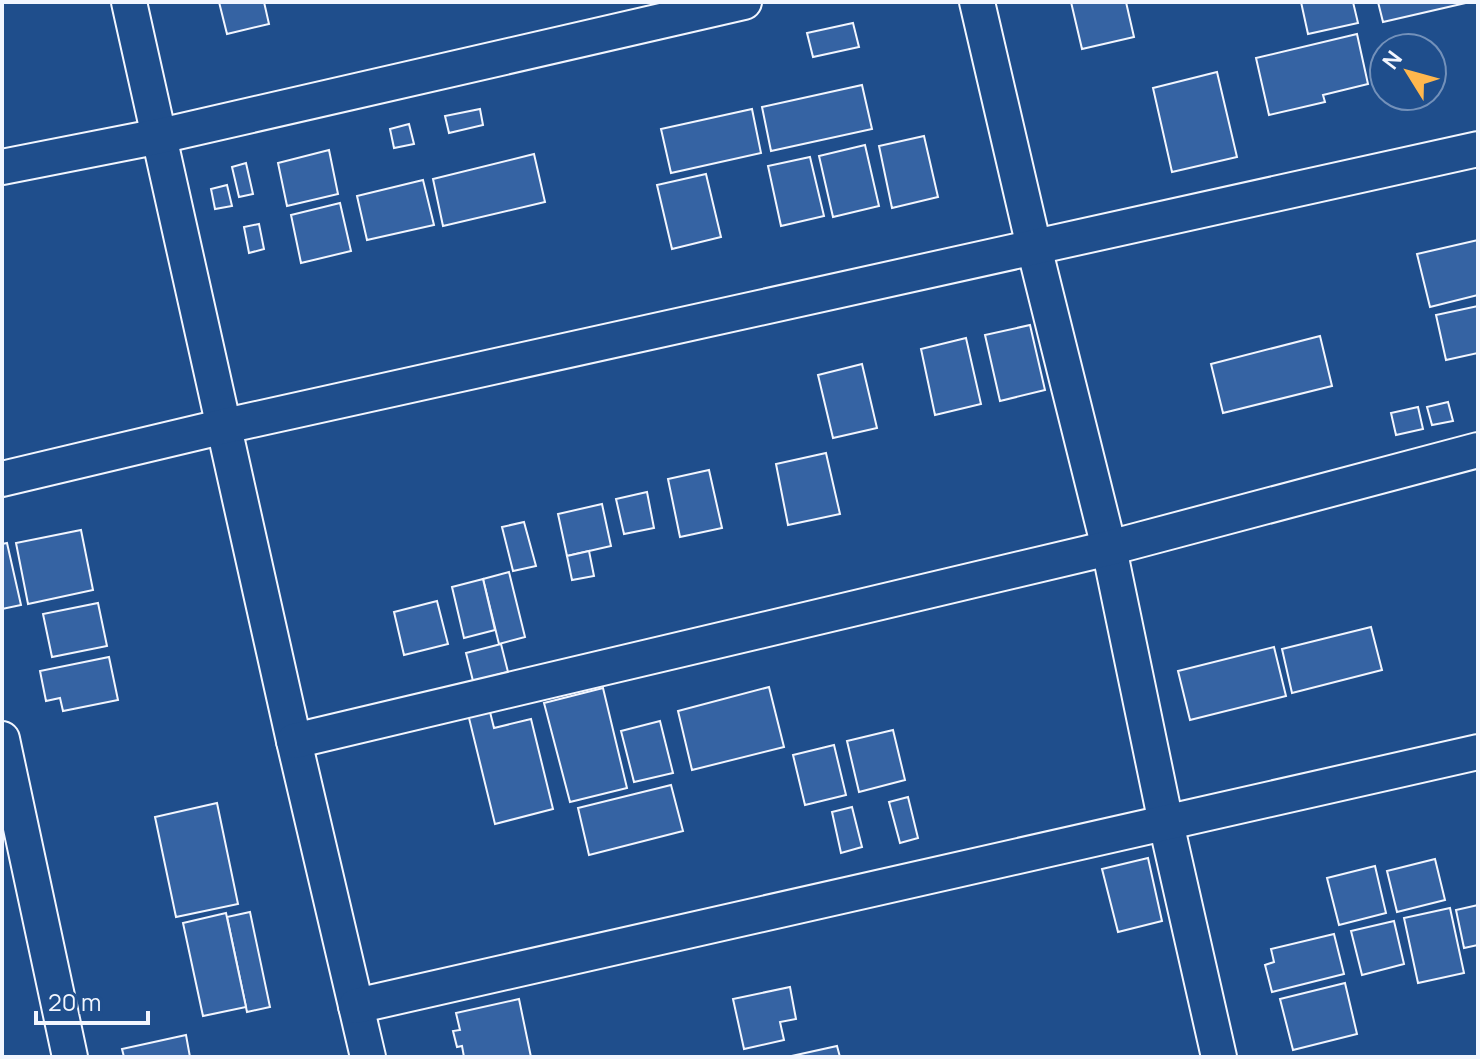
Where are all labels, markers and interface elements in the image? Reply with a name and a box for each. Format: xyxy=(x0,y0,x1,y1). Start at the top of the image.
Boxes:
north arrow xyxy=(1368,32,1448,112)
text: N xyxy=(1375,45,1409,75)
scale bar xyxy=(36,975,148,1025)
text: 20 m xyxy=(48,985,101,1018)

